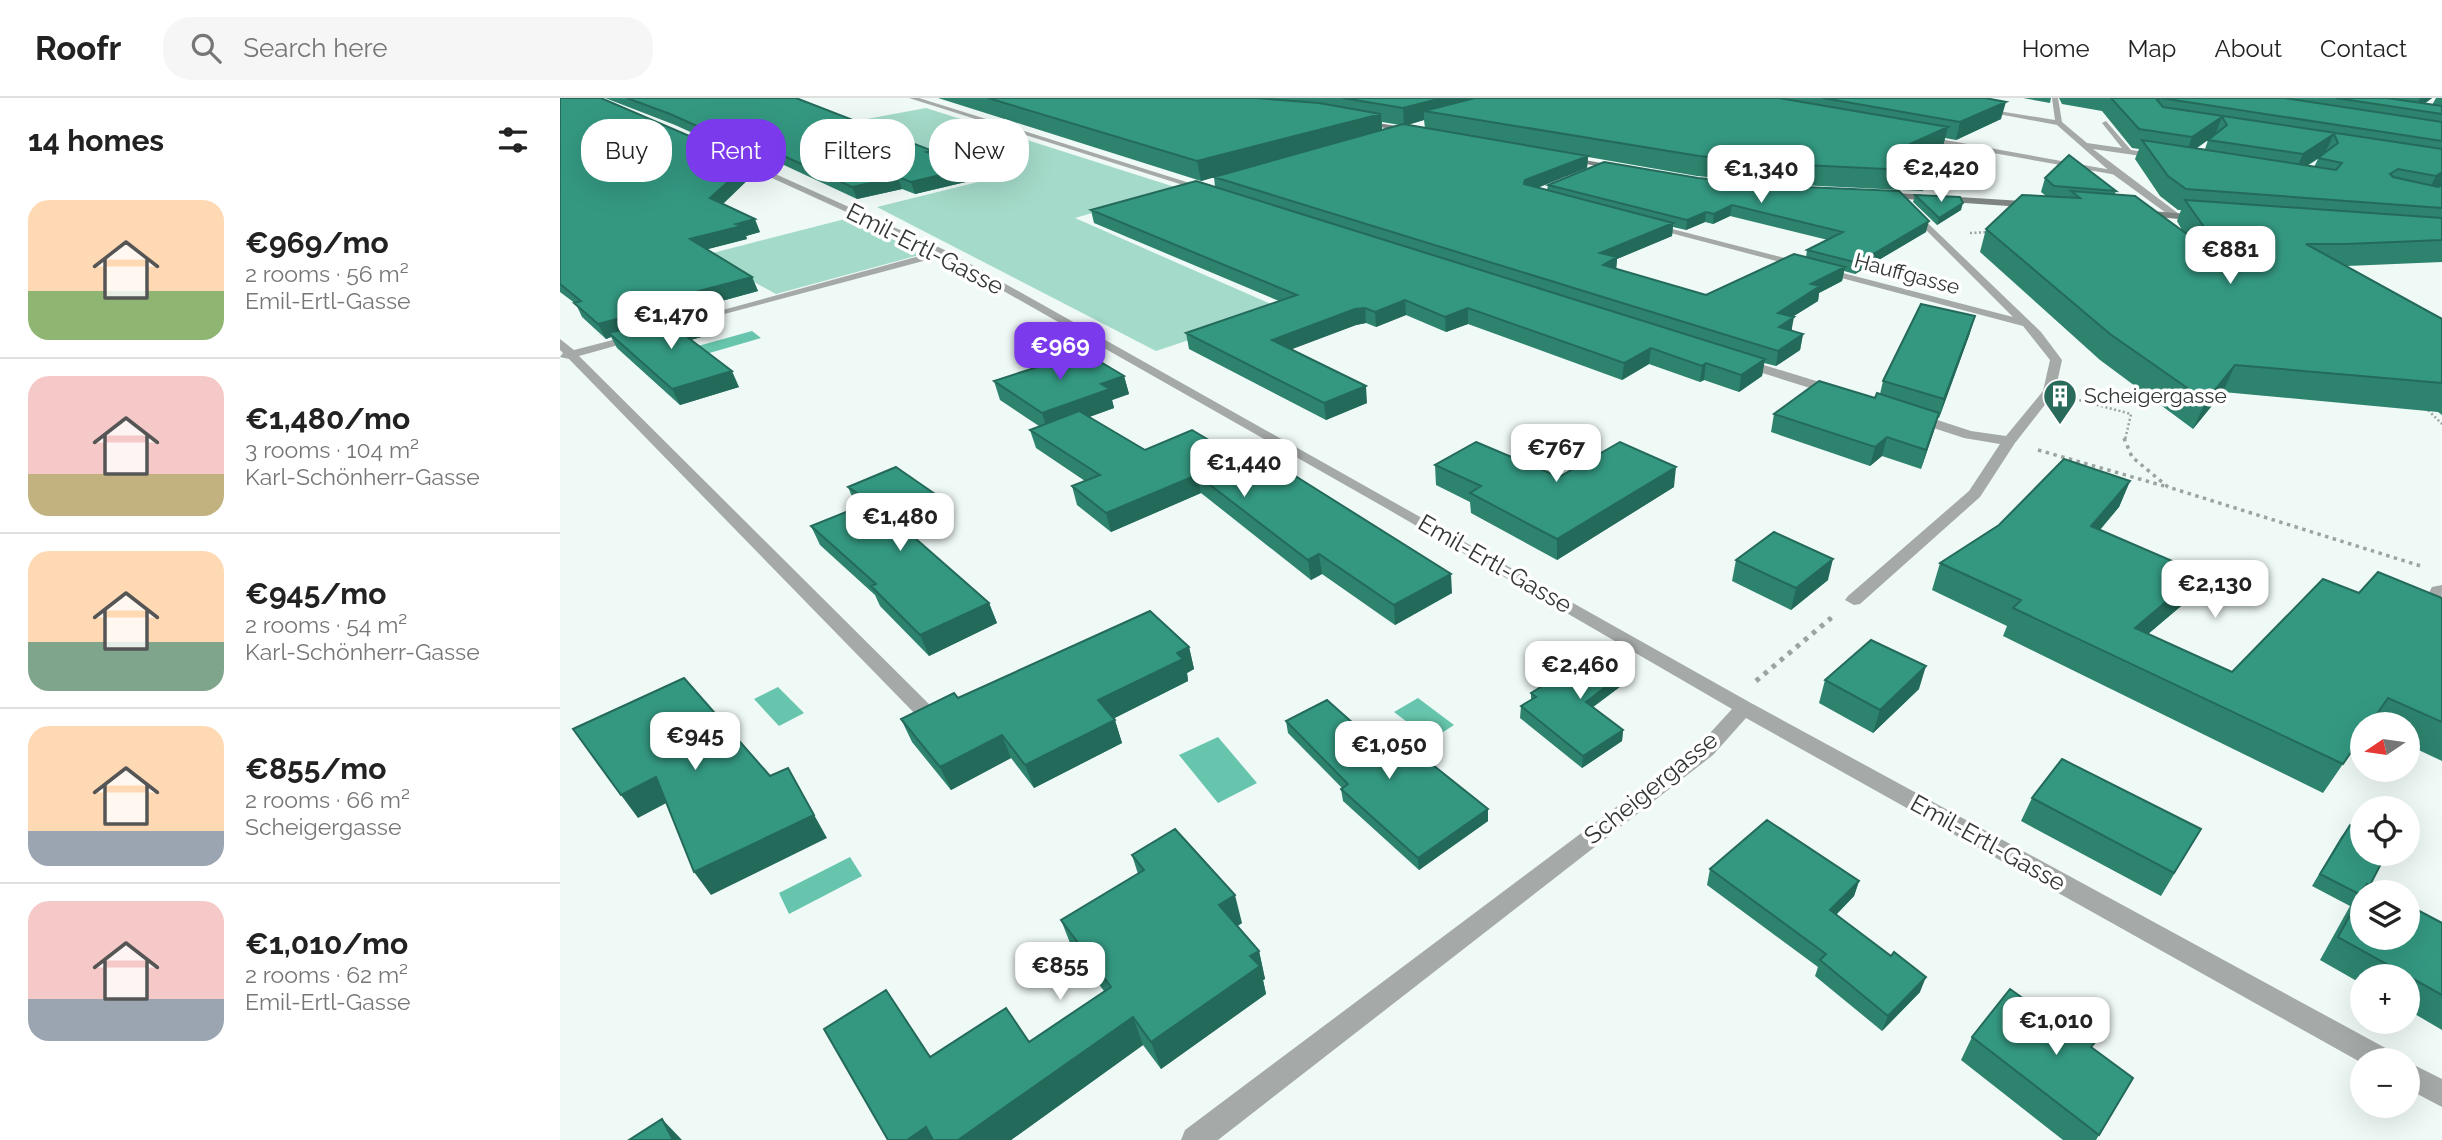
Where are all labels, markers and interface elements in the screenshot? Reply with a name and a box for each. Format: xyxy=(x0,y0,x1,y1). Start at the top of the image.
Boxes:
search box xyxy=(163,17,653,80)
text: Roofr xyxy=(35,29,121,68)
icon: search xyxy=(187,29,225,67)
text: Search here xyxy=(243,33,388,63)
text: Home xyxy=(2022,34,2090,63)
text: Map xyxy=(2128,34,2176,63)
text: About xyxy=(2214,34,2282,63)
text: Contact xyxy=(2320,34,2407,63)
chip: Buy xyxy=(581,119,672,182)
chip: Rent xyxy=(686,119,786,182)
chip: Filters xyxy=(800,119,915,182)
chip: New xyxy=(929,119,1029,182)
icon: filters xyxy=(494,121,532,159)
text: 14 homes xyxy=(28,123,164,158)
pin: €2,420 xyxy=(1884,144,1998,204)
pin: €1,340 xyxy=(1704,146,1818,205)
text: €2,420 xyxy=(1903,153,1979,180)
text: €1,340 xyxy=(1723,154,1799,181)
street label: Emil-Ertl-Gasse xyxy=(842,196,1009,301)
text: €969/mo xyxy=(245,225,389,260)
pin: €881 xyxy=(2189,226,2271,286)
icon: home xyxy=(84,228,168,312)
text: €881 xyxy=(2201,235,2259,262)
street label: Hauffgasse xyxy=(1852,247,1963,300)
text: 2 rooms · 56 m² xyxy=(245,260,409,287)
text: Emil-Ertl-Gasse xyxy=(245,287,411,314)
pin: €1,470 xyxy=(614,292,728,351)
text: €1,470 xyxy=(633,300,709,327)
pin: €969 xyxy=(1019,322,1101,382)
text: €969 xyxy=(1030,331,1090,358)
building icon: Scheigergasse xyxy=(2041,377,2079,426)
place label: Scheigergasse xyxy=(2084,383,2227,408)
text: €1,480/mo xyxy=(245,401,410,436)
icon: home xyxy=(84,404,168,488)
pin: €767 xyxy=(1515,424,1597,484)
text: €767 xyxy=(1527,433,1585,460)
text: 3 rooms · 104 m² xyxy=(245,436,419,463)
pin: €1,440 xyxy=(1187,440,1301,499)
text: €1,440 xyxy=(1206,448,1282,475)
text: Karl-Schönherr-Gasse xyxy=(245,463,480,490)
pin: €1,480 xyxy=(843,494,957,553)
text: €1,480 xyxy=(862,502,938,529)
street label: Emil-Ertl-Gasse xyxy=(1413,508,1577,619)
pin: €2,130 xyxy=(2158,560,2272,620)
text: €2,130 xyxy=(2178,569,2252,596)
text: €945/mo xyxy=(245,576,386,611)
icon: home xyxy=(84,579,168,663)
text: 2 rooms · 54 m² xyxy=(245,611,407,638)
text: Karl-Schönherr-Gasse xyxy=(245,638,480,665)
pin: €2,460 xyxy=(1523,642,1637,701)
text: €2,460 xyxy=(1541,650,1619,677)
pin: €945 xyxy=(654,712,736,772)
north arrow xyxy=(2350,712,2420,782)
map controls xyxy=(2350,712,2420,1118)
text: €945 xyxy=(666,721,724,748)
pin: €1,050 xyxy=(1332,722,1446,781)
street label: Scheigergasse xyxy=(1578,725,1723,850)
text: €1,050 xyxy=(1351,730,1427,757)
text: €855/mo xyxy=(245,751,386,786)
icon: home xyxy=(84,754,168,838)
text: 2 rooms · 66 m² xyxy=(245,786,410,813)
street label: Emil-Ertl-Gasse xyxy=(1906,788,2071,897)
button: locate xyxy=(2350,796,2420,866)
text: Scheigergasse xyxy=(245,813,401,840)
button: layers xyxy=(2350,880,2420,950)
text: €1,010/mo xyxy=(245,926,408,961)
icon: home xyxy=(84,929,168,1013)
pin: €855 xyxy=(1019,942,1101,1002)
text: €855 xyxy=(1031,951,1089,978)
text: 2 rooms · 62 m² xyxy=(245,961,408,988)
button: + xyxy=(2350,964,2420,1034)
text: Emil-Ertl-Gasse xyxy=(245,988,411,1015)
pin: €1,010 xyxy=(1999,998,2113,1057)
text: €1,010 xyxy=(2019,1006,2093,1033)
button: − xyxy=(2350,1048,2420,1118)

